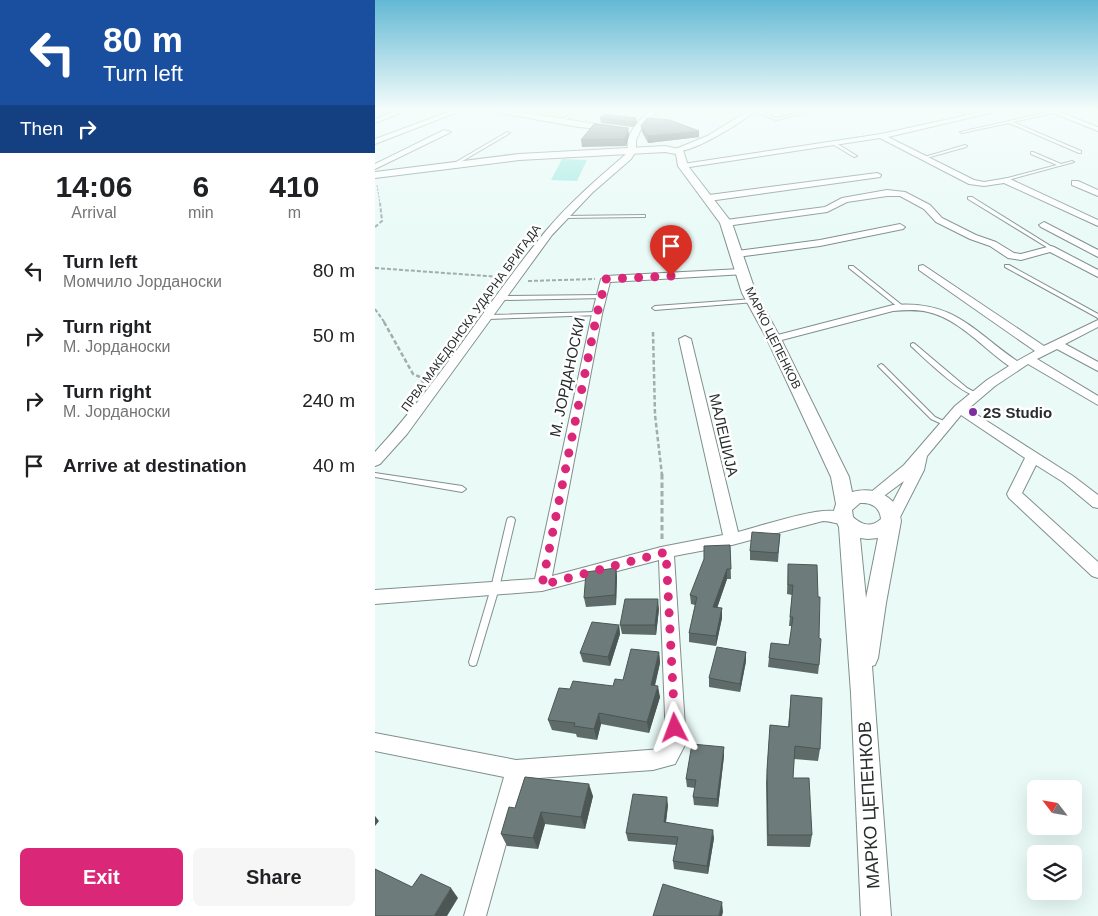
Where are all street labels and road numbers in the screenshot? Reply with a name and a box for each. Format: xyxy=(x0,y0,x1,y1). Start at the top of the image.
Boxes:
street label: ПРВА МАКЕДОНСКА УДАРНА БРИГАДА xyxy=(398,222,544,414)
street label: МАРКО ЦЕПЕНКОВ xyxy=(742,285,804,391)
street label: М. ЈОРДАНОСКИ xyxy=(546,316,588,438)
street label: МАЛЕШИЈА xyxy=(706,392,742,478)
street label: МАРКО ЦЕПЕНКОВ xyxy=(855,721,883,889)

